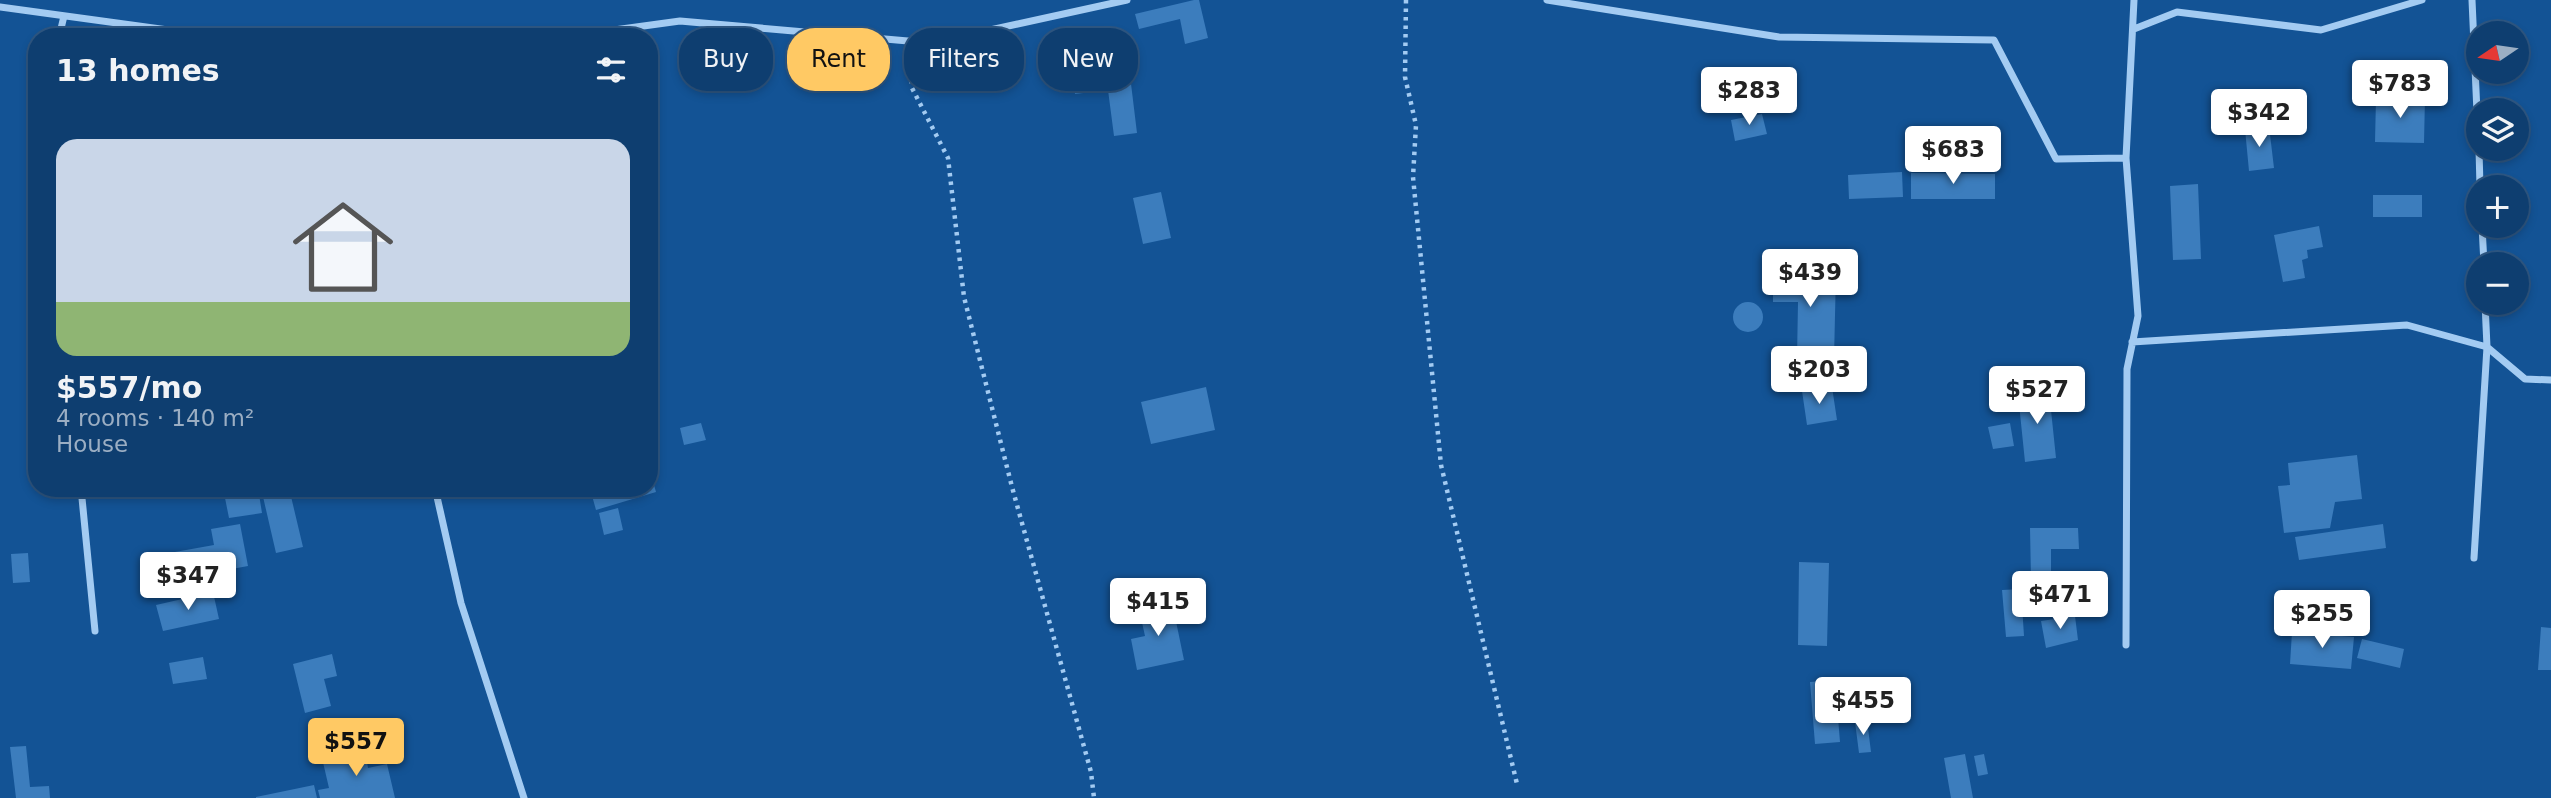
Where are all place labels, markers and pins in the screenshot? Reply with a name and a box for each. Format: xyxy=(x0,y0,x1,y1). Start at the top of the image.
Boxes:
pin: $783 xyxy=(2359,60,2441,120)
pin: $283 xyxy=(1708,68,1790,127)
pin: $342 xyxy=(2218,90,2300,149)
pin: $683 xyxy=(1912,127,1994,186)
pin: $439 xyxy=(1769,250,1851,309)
pin: $203 xyxy=(1778,346,1860,406)
pin: $527 xyxy=(1996,366,2078,426)
pin: $347 xyxy=(147,552,229,612)
pin: $471 xyxy=(2019,572,2101,631)
pin: $415 xyxy=(1117,578,1199,638)
pin: $255 xyxy=(2281,590,2363,650)
pin: $455 xyxy=(1822,678,1904,737)
pin: $557 xyxy=(315,718,397,778)

